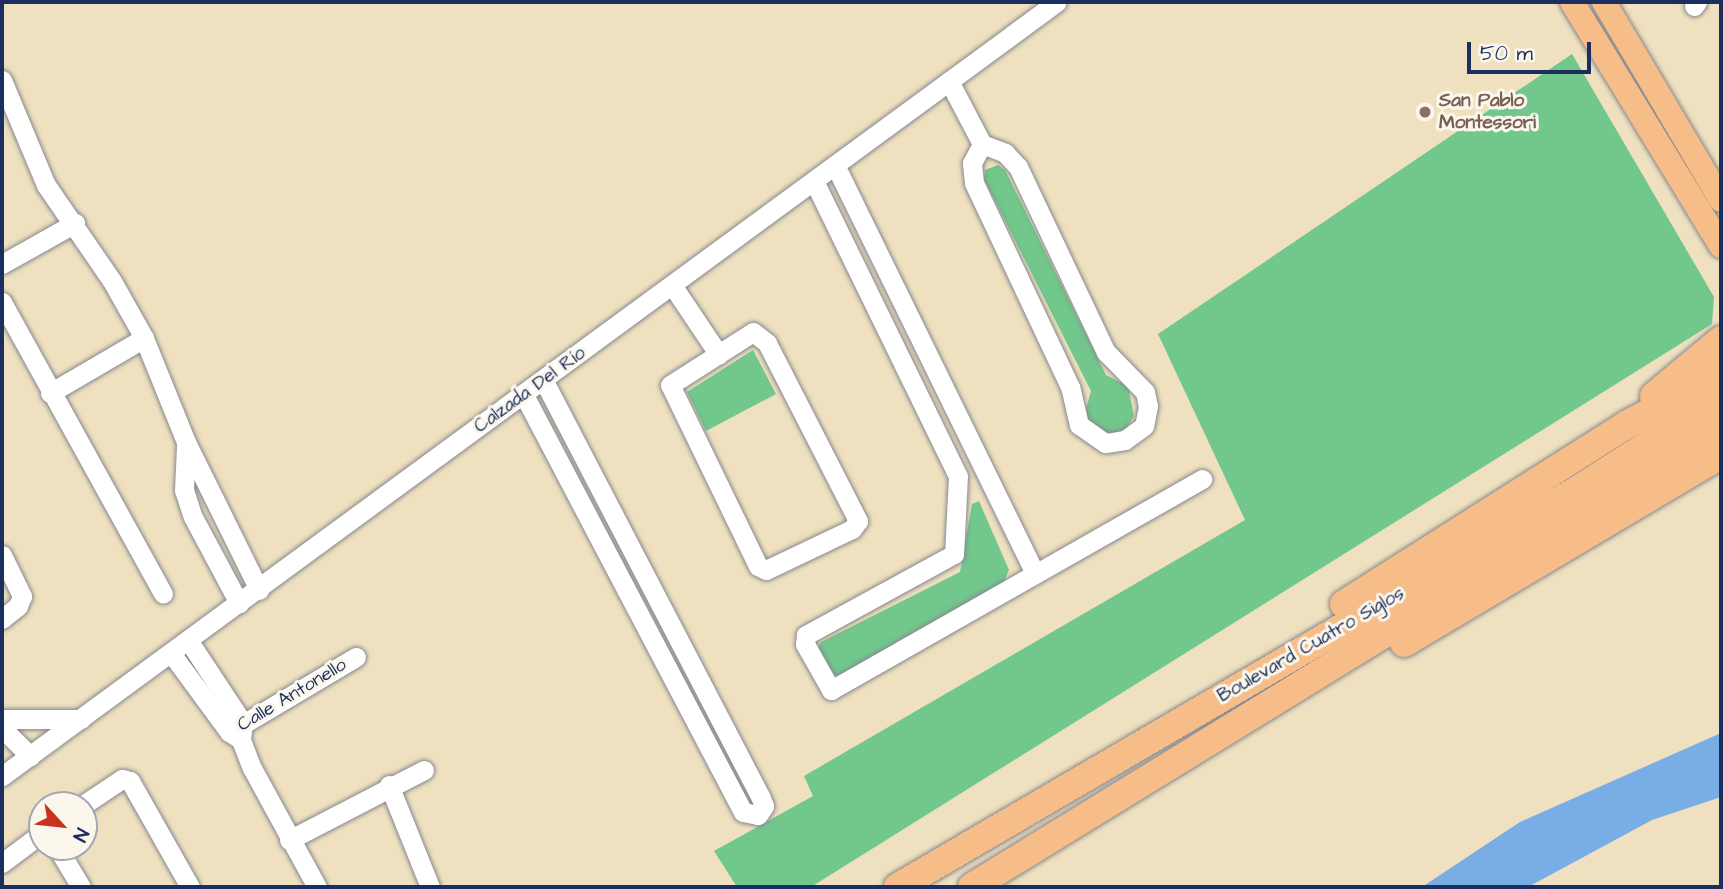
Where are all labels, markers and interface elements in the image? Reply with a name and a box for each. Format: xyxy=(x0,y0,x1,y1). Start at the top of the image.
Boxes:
scale bar xyxy=(1471,28,1595,72)
text: 50 m xyxy=(1480,39,1533,68)
place label: San Pablo Montessori xyxy=(1439,90,1536,134)
marker: San Pablo Montessori xyxy=(1417,104,1433,120)
street label: Calzada Del Río xyxy=(470,342,590,438)
street label: Boulevard Cuatro Siglos xyxy=(1214,582,1408,708)
street label: Calle Antonello xyxy=(233,653,351,737)
north arrow xyxy=(28,791,98,861)
text: N xyxy=(66,823,95,846)

